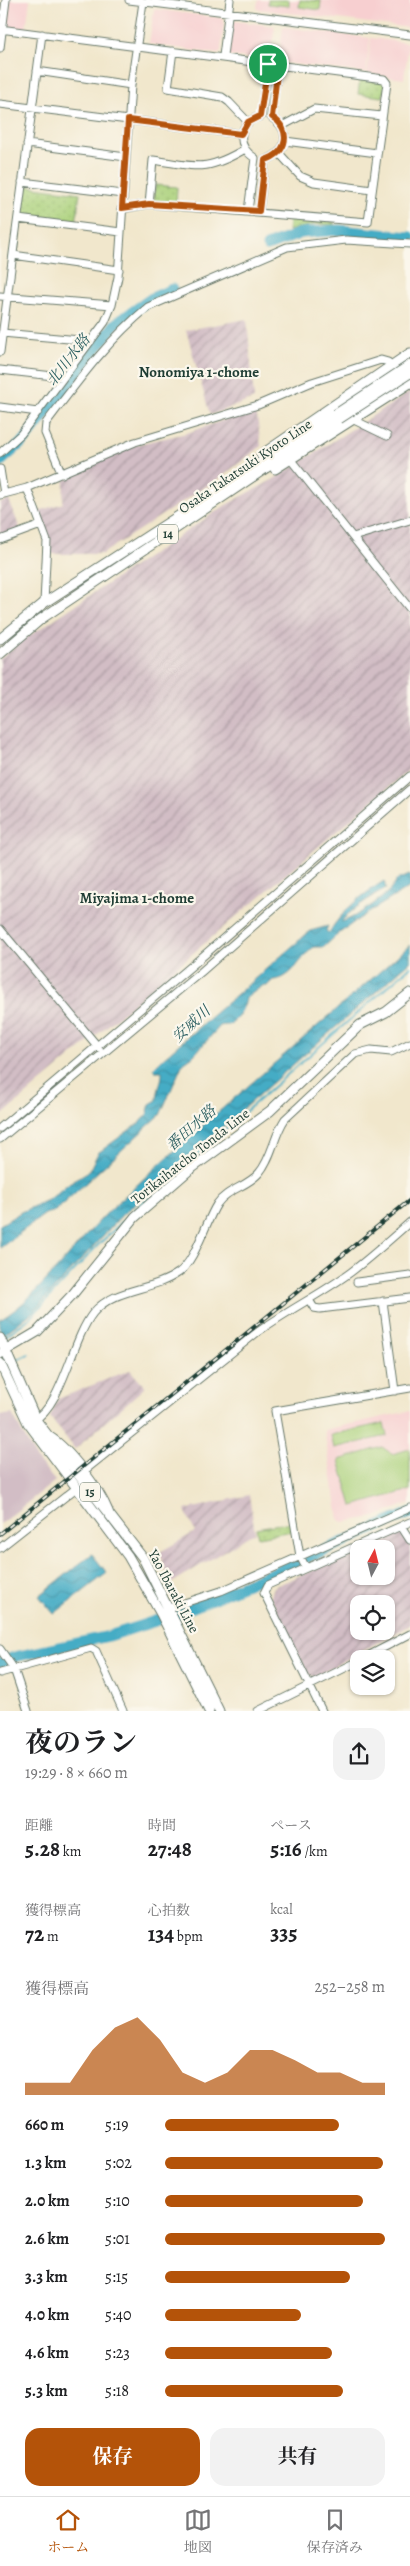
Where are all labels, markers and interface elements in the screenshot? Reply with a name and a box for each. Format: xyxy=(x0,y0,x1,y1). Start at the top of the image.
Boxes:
pin xyxy=(247,43,289,85)
icon: arrive xyxy=(254,50,282,78)
water label: 北川水路 xyxy=(42,329,95,390)
district label: Nonomiya 1-chome xyxy=(139,362,259,382)
street label: Osaka Takatsuki Kyoto Line xyxy=(175,415,316,518)
road number: 14 xyxy=(158,524,178,544)
district label: Miyajima 1-chome xyxy=(80,888,194,908)
water label: 安威川 xyxy=(168,1000,216,1047)
water label: 番田水路 xyxy=(162,1100,221,1155)
street label: Torikaihatcho Tonda Line xyxy=(127,1104,253,1209)
road number: 15 xyxy=(80,1482,100,1501)
north arrow xyxy=(350,1540,395,1585)
map controls xyxy=(350,1540,395,1695)
street label: Yao Ibaraki Line xyxy=(143,1545,204,1636)
button: locate xyxy=(350,1595,395,1640)
button: layers xyxy=(350,1650,395,1695)
text: 夜のラン xyxy=(25,1724,137,1762)
button: share xyxy=(333,1728,385,1780)
text: 19:29 · 8 × 660 m xyxy=(25,1762,128,1784)
text: 距離 xyxy=(25,1816,53,1835)
text: 時間 xyxy=(148,1816,176,1835)
text: ペース xyxy=(270,1816,312,1835)
text: 5.28 xyxy=(25,1835,60,1863)
text: 27:48 xyxy=(148,1835,192,1863)
text: 5:16 xyxy=(270,1835,302,1863)
text: km xyxy=(60,1842,81,1861)
text: /km xyxy=(302,1842,328,1861)
text: kcal xyxy=(270,1900,293,1919)
text: 獲得標高 xyxy=(25,1901,81,1920)
text: 心拍数 xyxy=(148,1901,190,1920)
text: 335 xyxy=(270,1919,297,1947)
text: 72 xyxy=(25,1920,44,1948)
text: 134 xyxy=(148,1920,174,1948)
text: m xyxy=(44,1927,59,1946)
text: bpm xyxy=(174,1927,203,1946)
text: 252–258 m xyxy=(314,1976,385,1998)
text: 獲得標高 xyxy=(25,1978,89,2000)
text: 660 m xyxy=(25,2114,64,2136)
text: 5:19 xyxy=(105,2114,128,2136)
text: 1.3 km xyxy=(25,2152,66,2174)
text: 5:02 xyxy=(105,2152,132,2174)
text: 2.0 km xyxy=(25,2190,70,2212)
text: 5:10 xyxy=(105,2190,130,2212)
text: 2.6 km xyxy=(25,2228,69,2250)
text: 5:01 xyxy=(105,2228,130,2250)
text: 3.3 km xyxy=(25,2266,68,2288)
text: 5:15 xyxy=(105,2266,128,2288)
text: 4.0 km xyxy=(25,2304,69,2326)
text: 5:40 xyxy=(105,2304,131,2326)
text: 4.6 km xyxy=(25,2342,69,2364)
text: 5:23 xyxy=(105,2342,130,2364)
text: 5.3 km xyxy=(25,2380,68,2402)
text: 5:18 xyxy=(105,2380,129,2402)
button: 保存 xyxy=(25,2428,200,2486)
button: 共有 xyxy=(210,2428,385,2486)
tab: ホーム xyxy=(47,2506,89,2557)
tab: 地図 xyxy=(184,2506,212,2557)
tab: 保存済み xyxy=(307,2506,363,2557)

